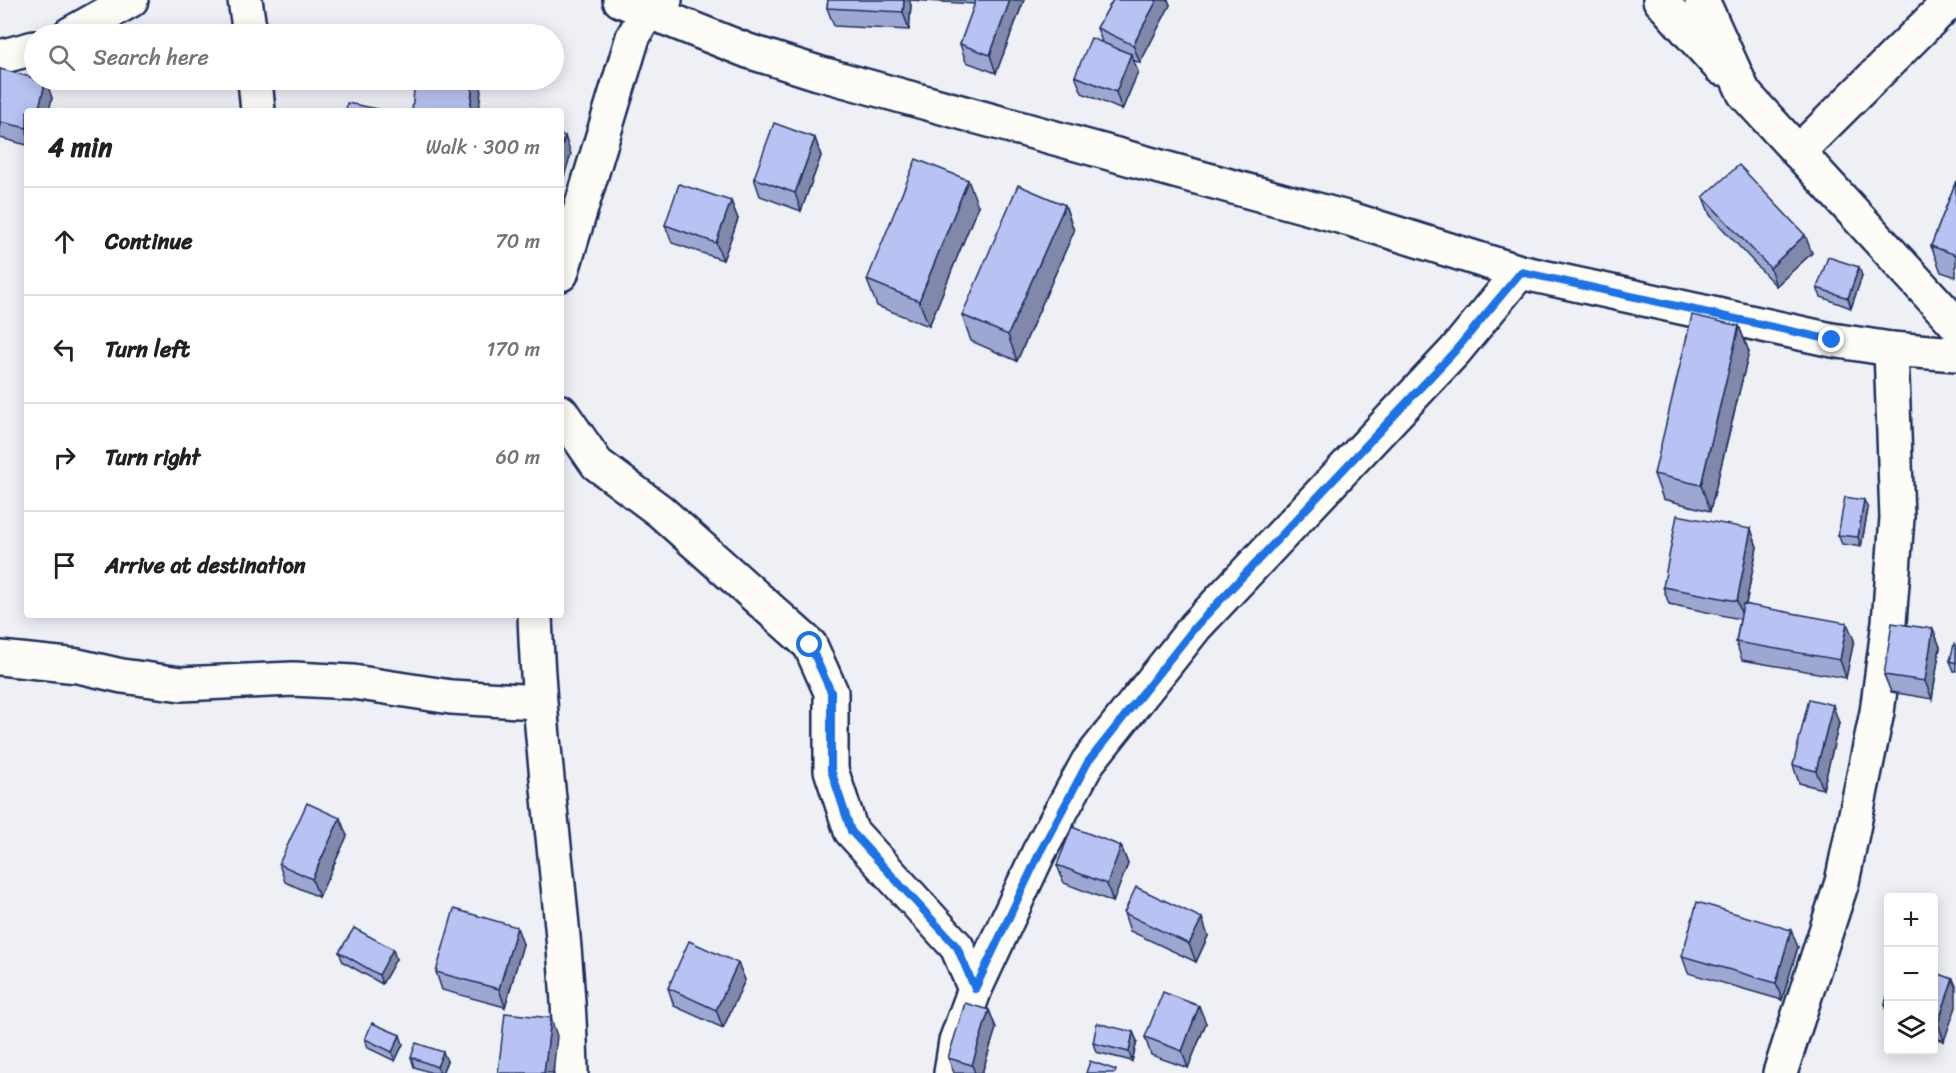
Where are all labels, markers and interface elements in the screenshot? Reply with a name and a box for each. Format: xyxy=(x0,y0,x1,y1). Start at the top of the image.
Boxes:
search box xyxy=(24,24,564,90)
text: Search here xyxy=(93,38,209,77)
icon: search xyxy=(45,41,78,74)
text: 4 min xyxy=(48,124,112,170)
text: Walk · 300 m xyxy=(426,130,540,165)
text: Continue xyxy=(105,222,193,261)
text: 70 m xyxy=(495,224,540,259)
icon: ahead xyxy=(48,225,81,258)
route end xyxy=(1818,326,1844,352)
text: Turn left xyxy=(105,330,190,369)
text: 170 m xyxy=(487,332,540,367)
icon: left xyxy=(48,333,81,366)
text: Turn right xyxy=(105,438,200,477)
text: 60 m xyxy=(495,440,540,475)
icon: right xyxy=(48,441,81,474)
text: Arrive at destination xyxy=(105,546,306,585)
icon: arrive xyxy=(48,549,81,582)
route start xyxy=(796,631,822,657)
map controls xyxy=(1884,893,1938,1055)
button: + xyxy=(1884,893,1938,947)
button: − xyxy=(1884,947,1938,1001)
button: layers xyxy=(1884,1001,1938,1055)

